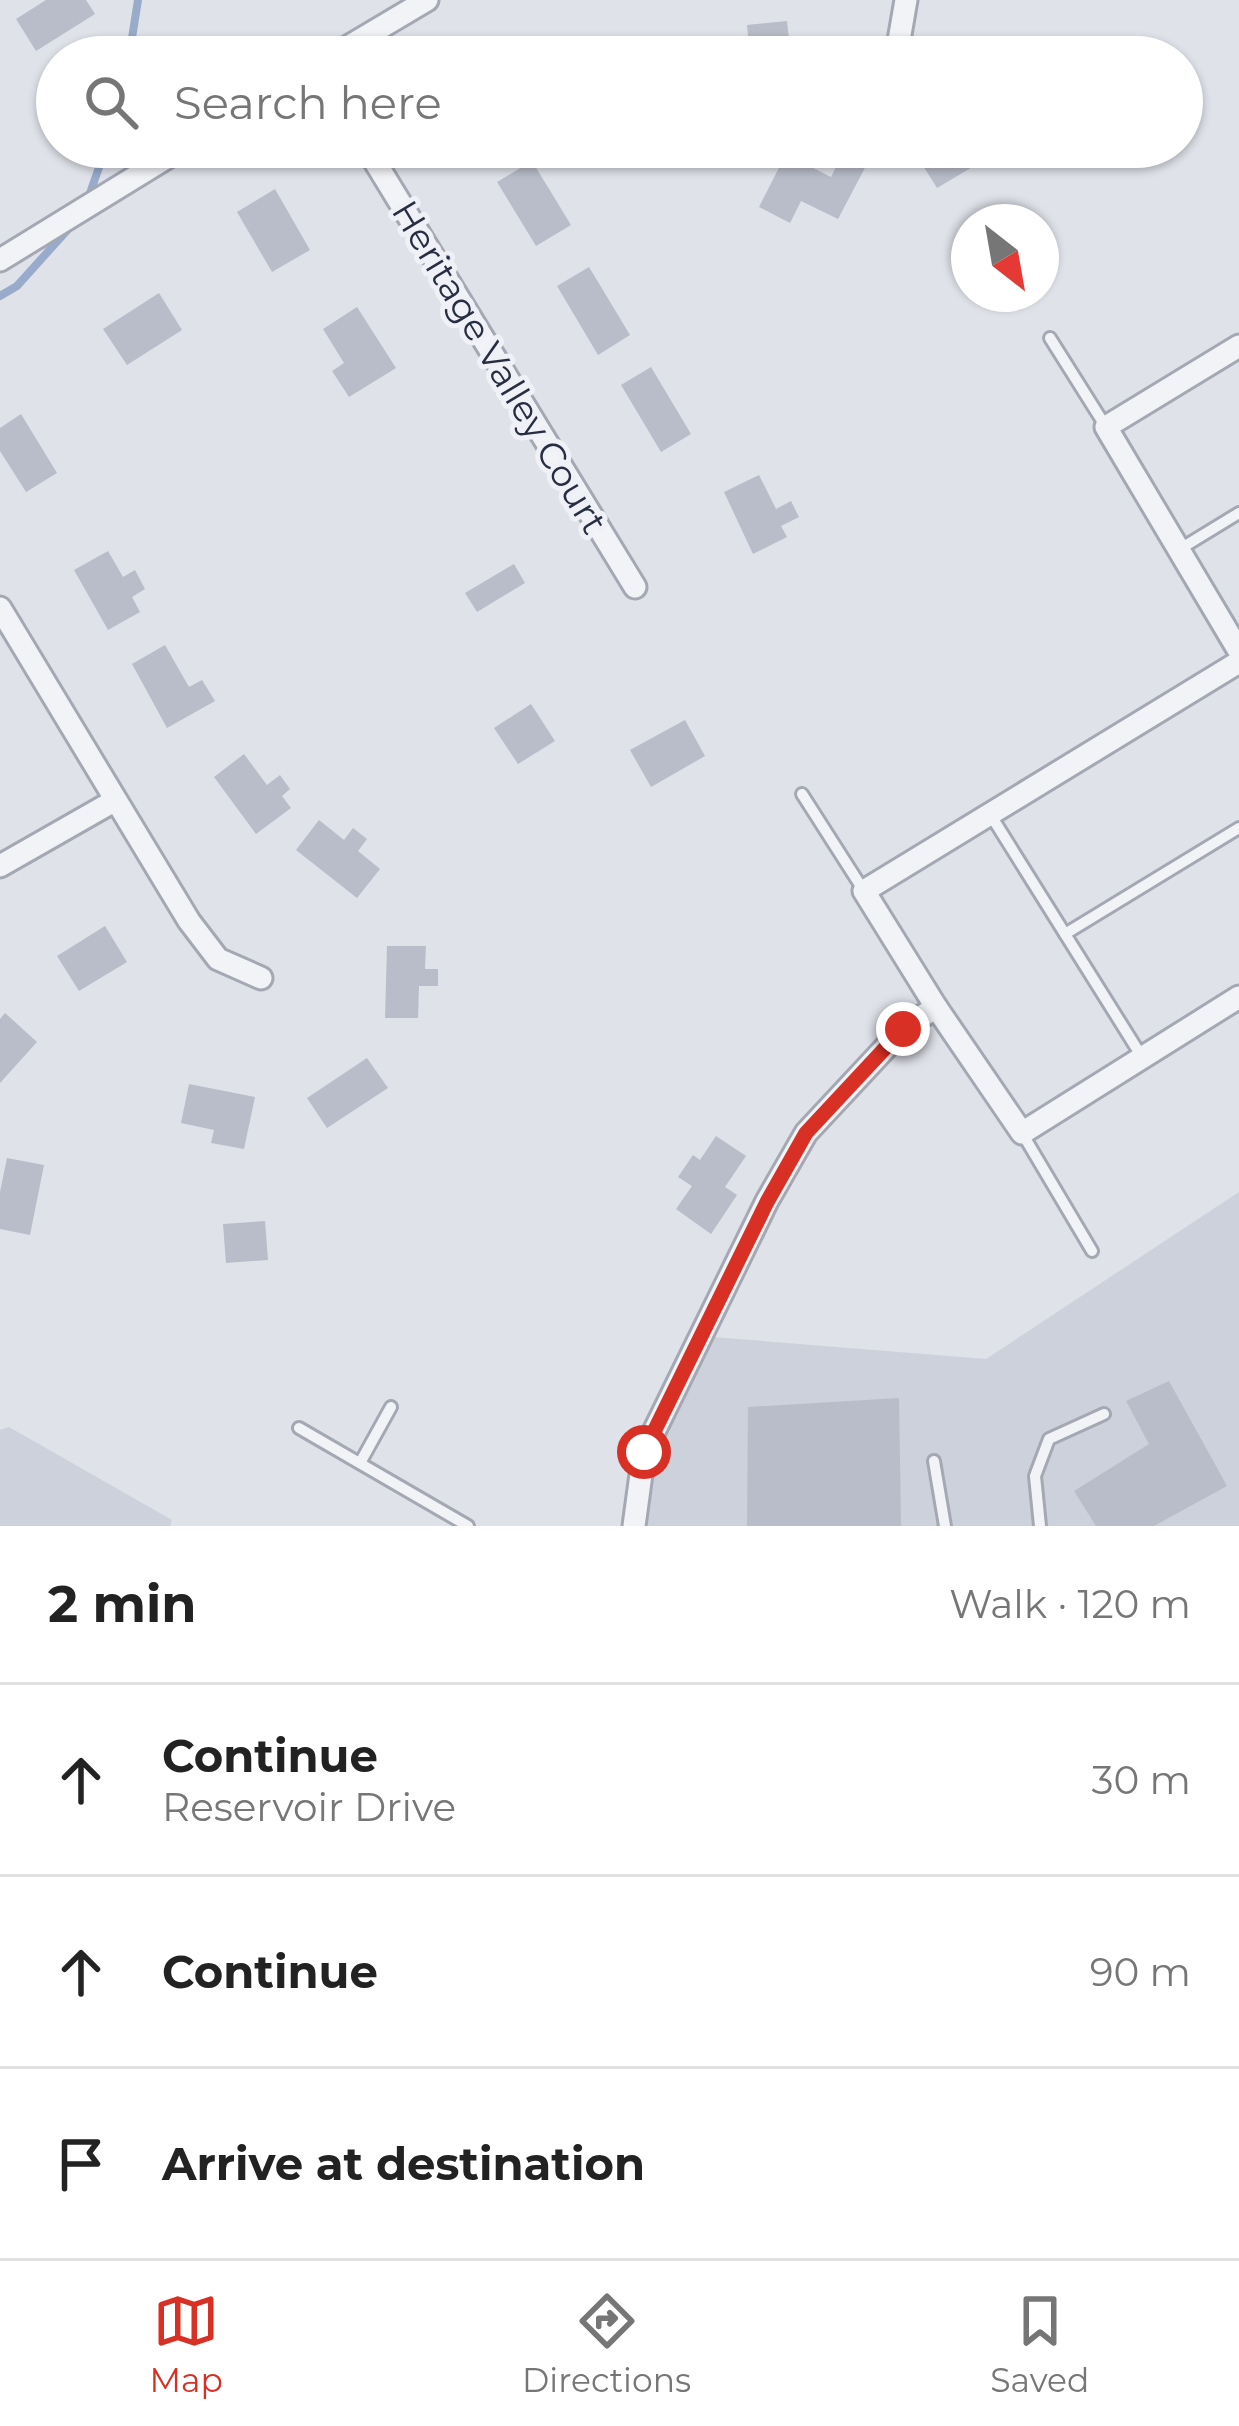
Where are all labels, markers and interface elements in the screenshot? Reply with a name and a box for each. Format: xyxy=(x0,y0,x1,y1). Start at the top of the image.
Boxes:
search box xyxy=(36,36,1203,168)
icon: search xyxy=(78,69,144,135)
text: Search here xyxy=(174,75,442,130)
street label: Heritage Valley Court xyxy=(383,192,617,542)
north arrow xyxy=(951,204,1059,312)
route end xyxy=(876,1002,930,1056)
route start xyxy=(617,1425,671,1479)
text: 2 min xyxy=(48,1573,197,1635)
text: Walk · 120 m xyxy=(949,1580,1191,1628)
text: Continue xyxy=(162,1728,378,1783)
icon: ahead xyxy=(48,1747,114,1813)
text: 30 m xyxy=(1092,1756,1191,1804)
text: Reservoir Drive xyxy=(162,1783,456,1831)
icon: ahead xyxy=(48,1939,114,2005)
text: Continue xyxy=(162,1944,378,1999)
text: 90 m xyxy=(1090,1948,1191,1996)
icon: arrive xyxy=(48,2131,114,2197)
text: Arrive at destination xyxy=(162,2136,645,2191)
tab: Map xyxy=(150,2288,223,2400)
tab: Directions xyxy=(522,2288,691,2400)
tab: Saved xyxy=(990,2288,1089,2400)

